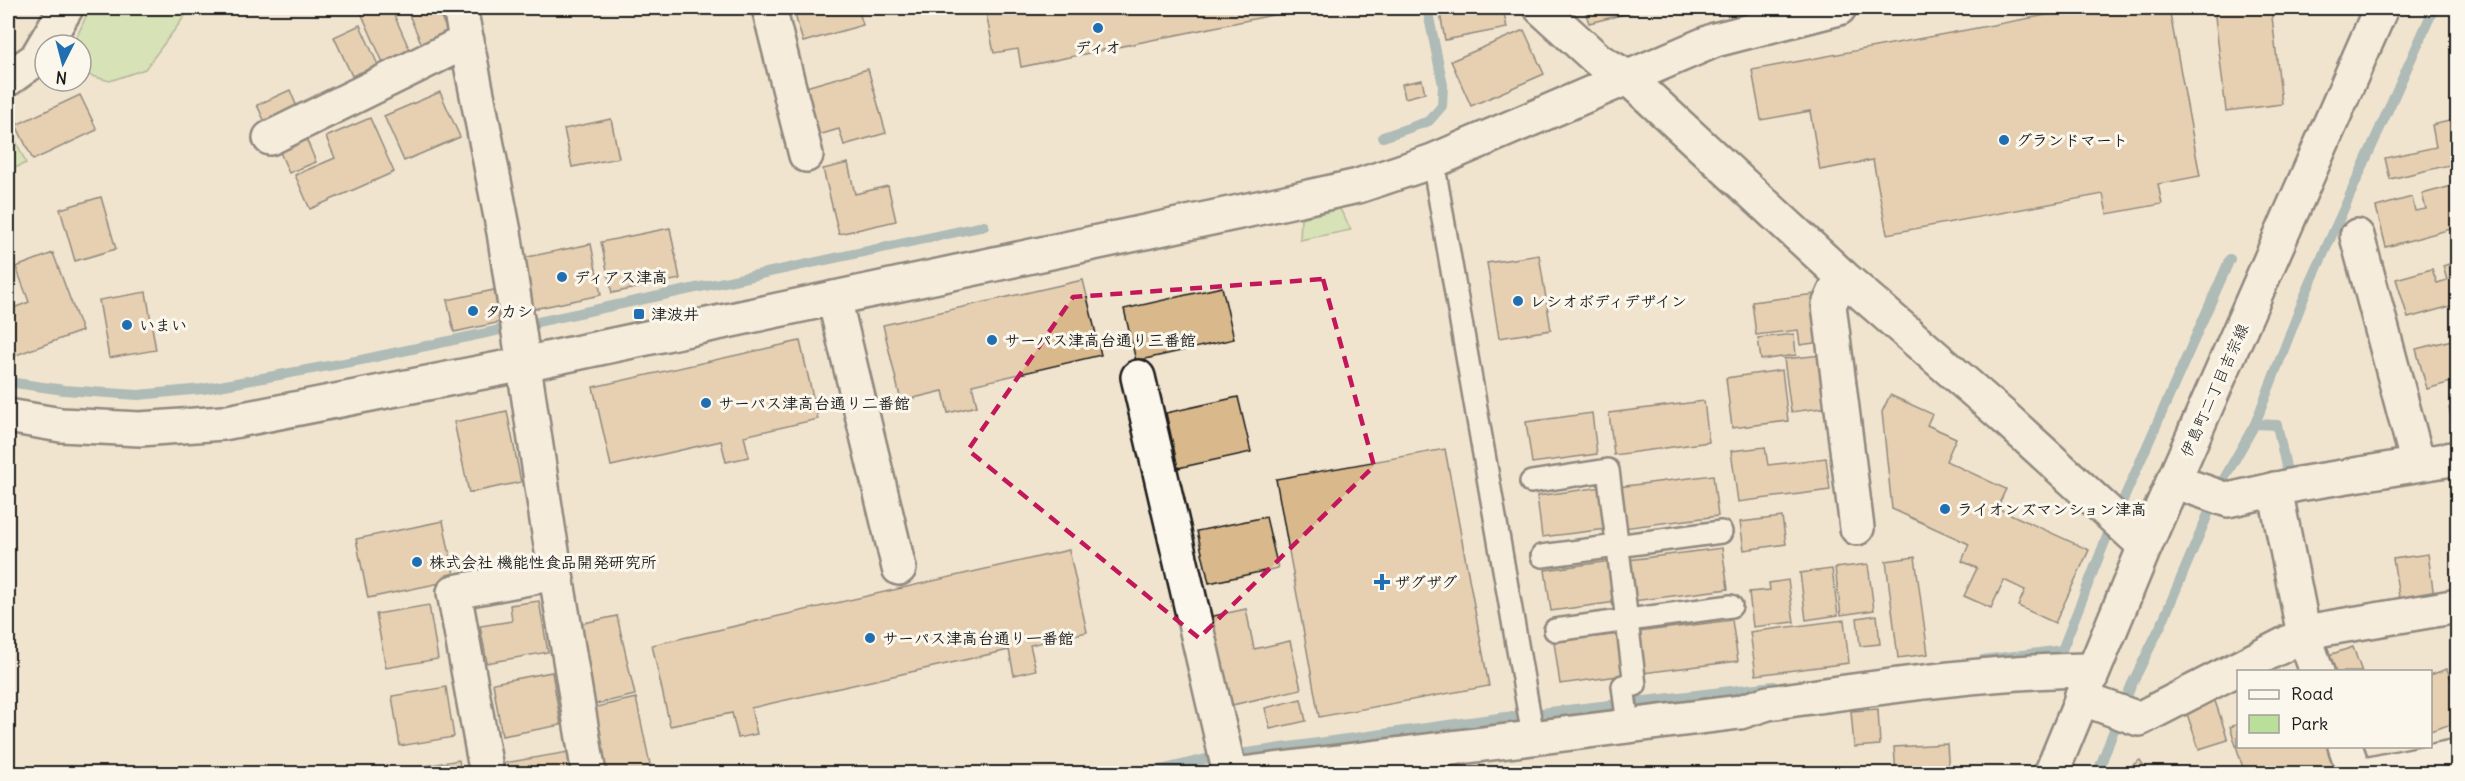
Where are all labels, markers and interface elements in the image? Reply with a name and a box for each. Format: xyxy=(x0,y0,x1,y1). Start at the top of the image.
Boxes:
marker: ディオ xyxy=(1091,21,1105,35)
north arrow xyxy=(33,33,93,93)
place label: ディオ xyxy=(1075,37,1121,57)
text: N xyxy=(55,67,68,88)
place label: グランドマート xyxy=(2016,130,2128,150)
marker: グランドマート xyxy=(1997,133,2011,147)
place label: ディアス津高 xyxy=(574,267,668,287)
marker: ディアス津高 xyxy=(555,270,569,284)
place label: レシオボディデザイン xyxy=(1530,291,1687,311)
marker: レシオボディデザイン xyxy=(1511,294,1525,308)
place label: タカシ xyxy=(485,301,533,321)
marker: タカシ xyxy=(466,304,480,318)
place label: 津波井 xyxy=(651,304,699,324)
marker: 津波井 xyxy=(632,307,646,321)
place label: いまい xyxy=(139,315,187,335)
marker: いまい xyxy=(120,318,134,332)
street label: 伊島町二丁目吉宗線 xyxy=(2176,320,2252,460)
place label: サーパス津高台通り三番館 xyxy=(1004,330,1196,350)
marker: サーパス津高台通り三番館 xyxy=(985,333,999,347)
place label: サーパス津高台通り二番館 xyxy=(718,393,910,413)
marker: サーパス津高台通り二番館 xyxy=(699,396,713,410)
place label: ライオンズマンション津高 xyxy=(1957,499,2147,519)
marker: ライオンズマンション津高 xyxy=(1938,502,1952,516)
place label: 株式会社 機能性食品開発研究所 xyxy=(429,552,657,572)
marker: 株式会社 機能性食品開発研究所 xyxy=(410,555,424,569)
place label: ザグザグ xyxy=(1394,572,1457,592)
marker: ザグザグ xyxy=(1375,575,1389,589)
place label: サーパス津高台通り一番館 xyxy=(882,628,1074,648)
marker: サーパス津高台通り一番館 xyxy=(863,631,877,645)
legend xyxy=(2237,670,2432,748)
text: Road xyxy=(2291,682,2334,705)
text: Park xyxy=(2291,712,2328,735)

